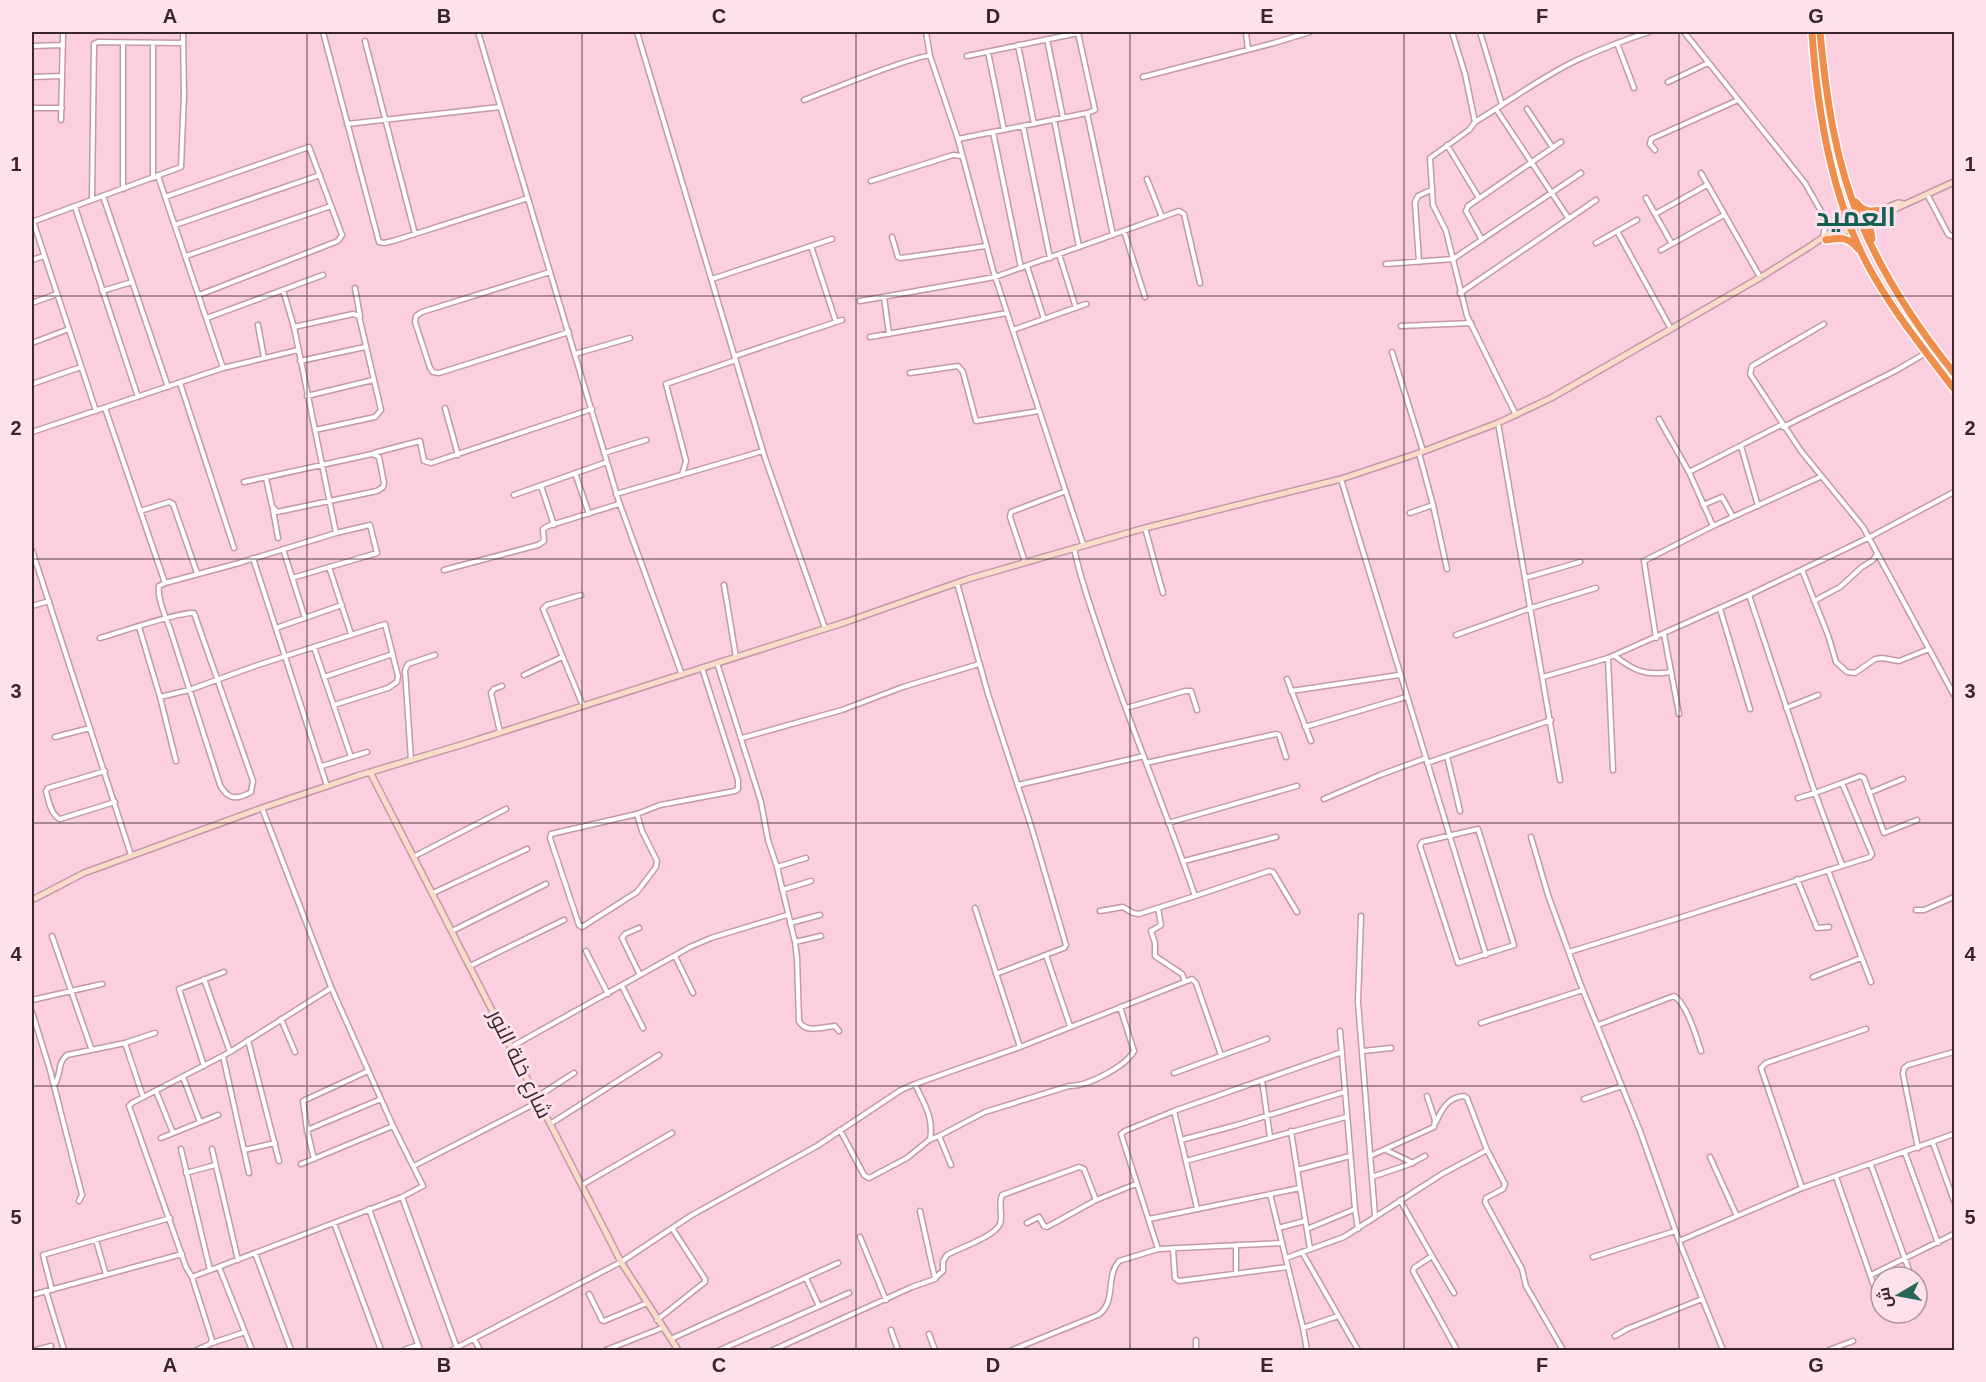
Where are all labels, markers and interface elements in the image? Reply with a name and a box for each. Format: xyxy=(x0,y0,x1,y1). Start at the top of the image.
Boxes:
text: A xyxy=(163,5,177,27)
text: B xyxy=(437,5,451,27)
text: C xyxy=(712,5,726,27)
text: D xyxy=(986,5,1000,27)
text: E xyxy=(1260,5,1274,27)
text: F xyxy=(1536,5,1548,27)
text: G xyxy=(1808,5,1824,27)
text: 1 xyxy=(10,153,22,175)
text: 1 xyxy=(1964,153,1976,175)
district label: العميد xyxy=(1816,202,1896,232)
text: 2 xyxy=(10,417,22,439)
text: 2 xyxy=(1964,417,1976,439)
text: 3 xyxy=(10,680,22,702)
text: 3 xyxy=(1964,680,1976,702)
text: 4 xyxy=(10,943,22,965)
text: 4 xyxy=(1964,943,1976,965)
street label: شارع خلة النور xyxy=(481,1005,557,1123)
text: 5 xyxy=(10,1206,22,1228)
text: 5 xyxy=(1964,1206,1976,1228)
north arrow xyxy=(1869,1265,1929,1325)
text: ش xyxy=(1875,1286,1896,1309)
text: A xyxy=(163,1354,177,1376)
text: B xyxy=(437,1354,451,1376)
text: C xyxy=(712,1354,726,1376)
text: D xyxy=(986,1354,1000,1376)
text: E xyxy=(1260,1354,1274,1376)
text: F xyxy=(1536,1354,1548,1376)
text: G xyxy=(1808,1354,1824,1376)

